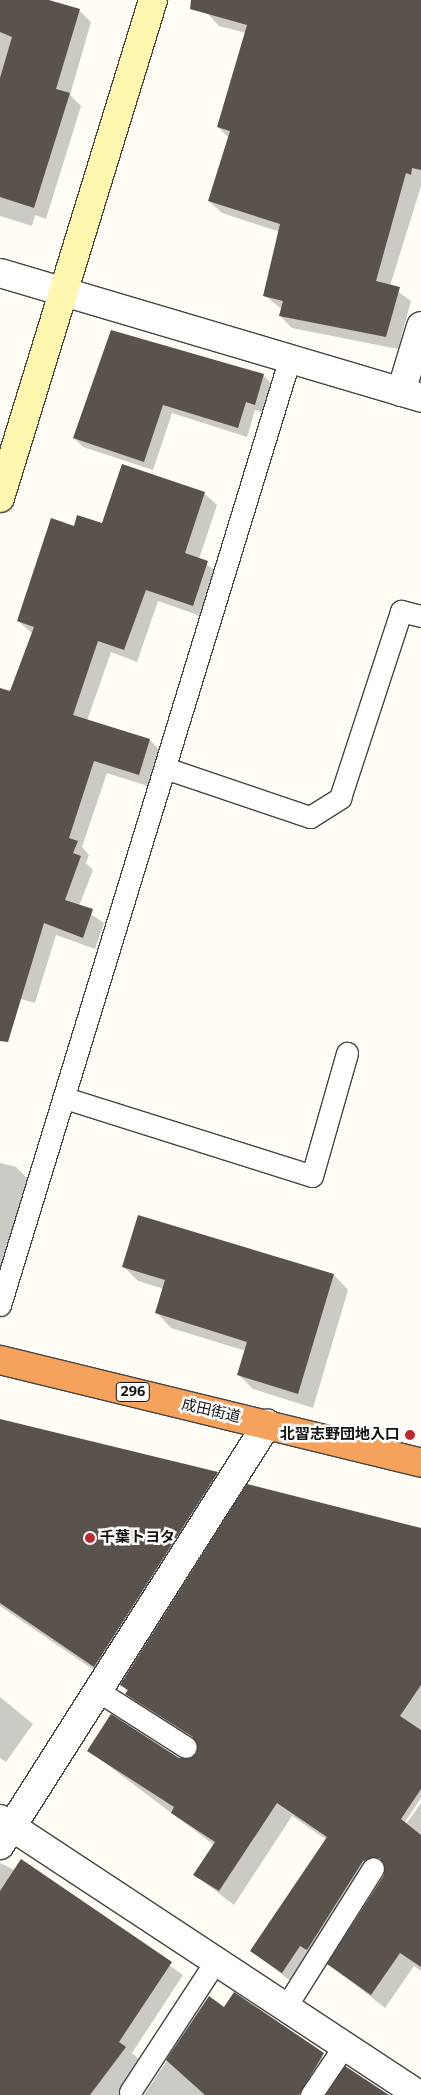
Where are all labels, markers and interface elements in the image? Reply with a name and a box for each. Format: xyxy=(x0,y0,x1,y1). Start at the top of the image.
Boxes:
road number: 296 xyxy=(116,1380,150,1404)
street label: 成田街道 xyxy=(180,1395,242,1427)
place label: 北習志野団地入口 xyxy=(280,1426,400,1444)
marker: 北習志野団地入口 xyxy=(404,1429,416,1441)
place label: 千葉トヨタ xyxy=(100,1529,175,1547)
marker: 千葉トヨタ xyxy=(84,1532,96,1544)

